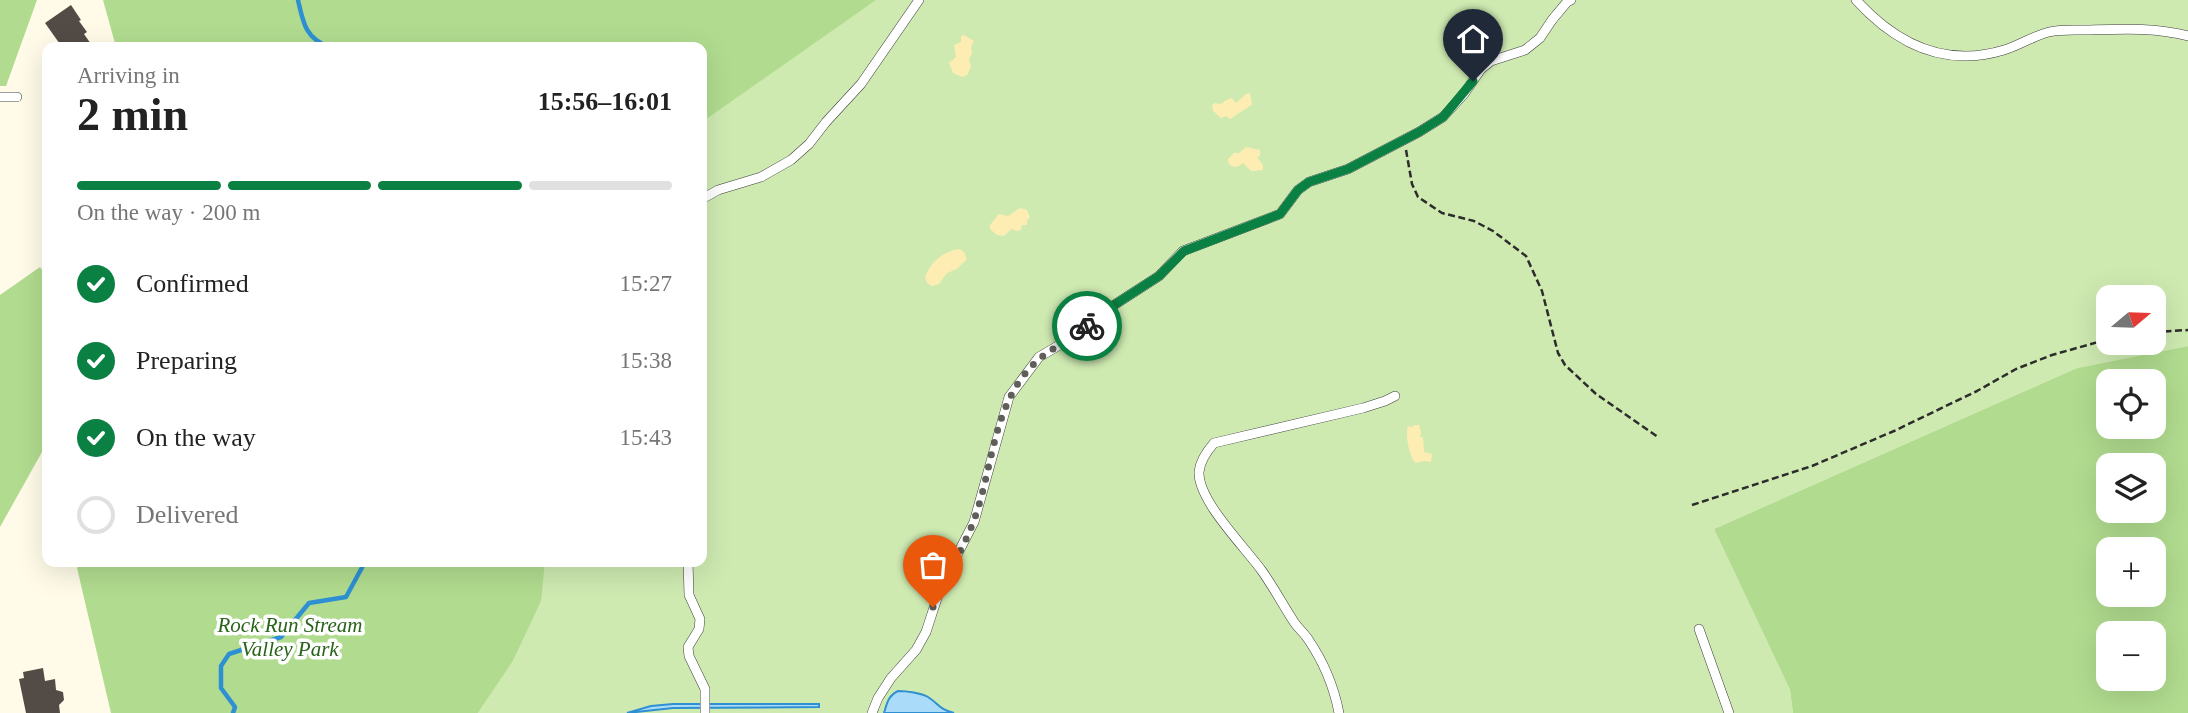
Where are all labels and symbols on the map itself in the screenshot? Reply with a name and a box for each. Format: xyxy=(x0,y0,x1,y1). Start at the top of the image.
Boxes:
pin xyxy=(1443,9,1503,81)
north arrow xyxy=(2096,285,2166,355)
courier xyxy=(1052,291,1122,361)
pin xyxy=(903,535,963,607)
park label: Rock Run Stream Valley Park xyxy=(216,613,363,661)

